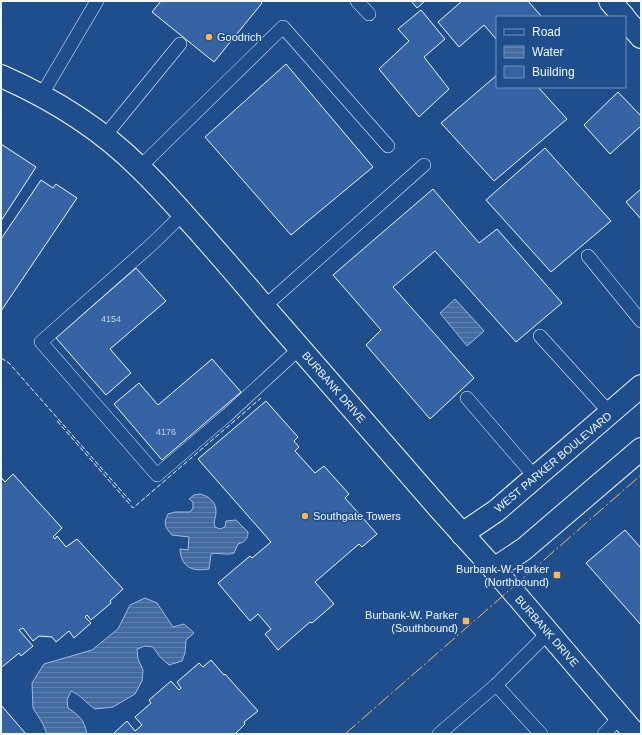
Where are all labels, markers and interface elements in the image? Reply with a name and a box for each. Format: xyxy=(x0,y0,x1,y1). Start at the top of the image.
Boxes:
legend xyxy=(496,16,626,88)
text: Road xyxy=(532,25,561,39)
place label: Goodrich xyxy=(217,31,262,43)
marker: Goodrich xyxy=(204,32,214,42)
text: Water xyxy=(532,45,564,59)
text: Building xyxy=(532,65,575,79)
house number: 4154 xyxy=(101,314,121,324)
street label: BURBANK DRIVE xyxy=(300,349,368,425)
street label: WEST PARKER BOULEVARD xyxy=(492,409,614,515)
house number: 4176 xyxy=(156,427,176,437)
place label: Southgate Towers xyxy=(313,510,401,522)
marker: Southgate Towers xyxy=(300,511,310,521)
place label: Burbank-W. Parker (Northbound) xyxy=(456,563,549,588)
marker: Burbank-W. Parker (Northbound) xyxy=(552,570,562,580)
street label: BURBANK DRIVE xyxy=(513,593,581,669)
place label: Burbank-W. Parker (Southbound) xyxy=(365,609,458,634)
marker: Burbank-W. Parker (Southbound) xyxy=(461,616,471,626)

